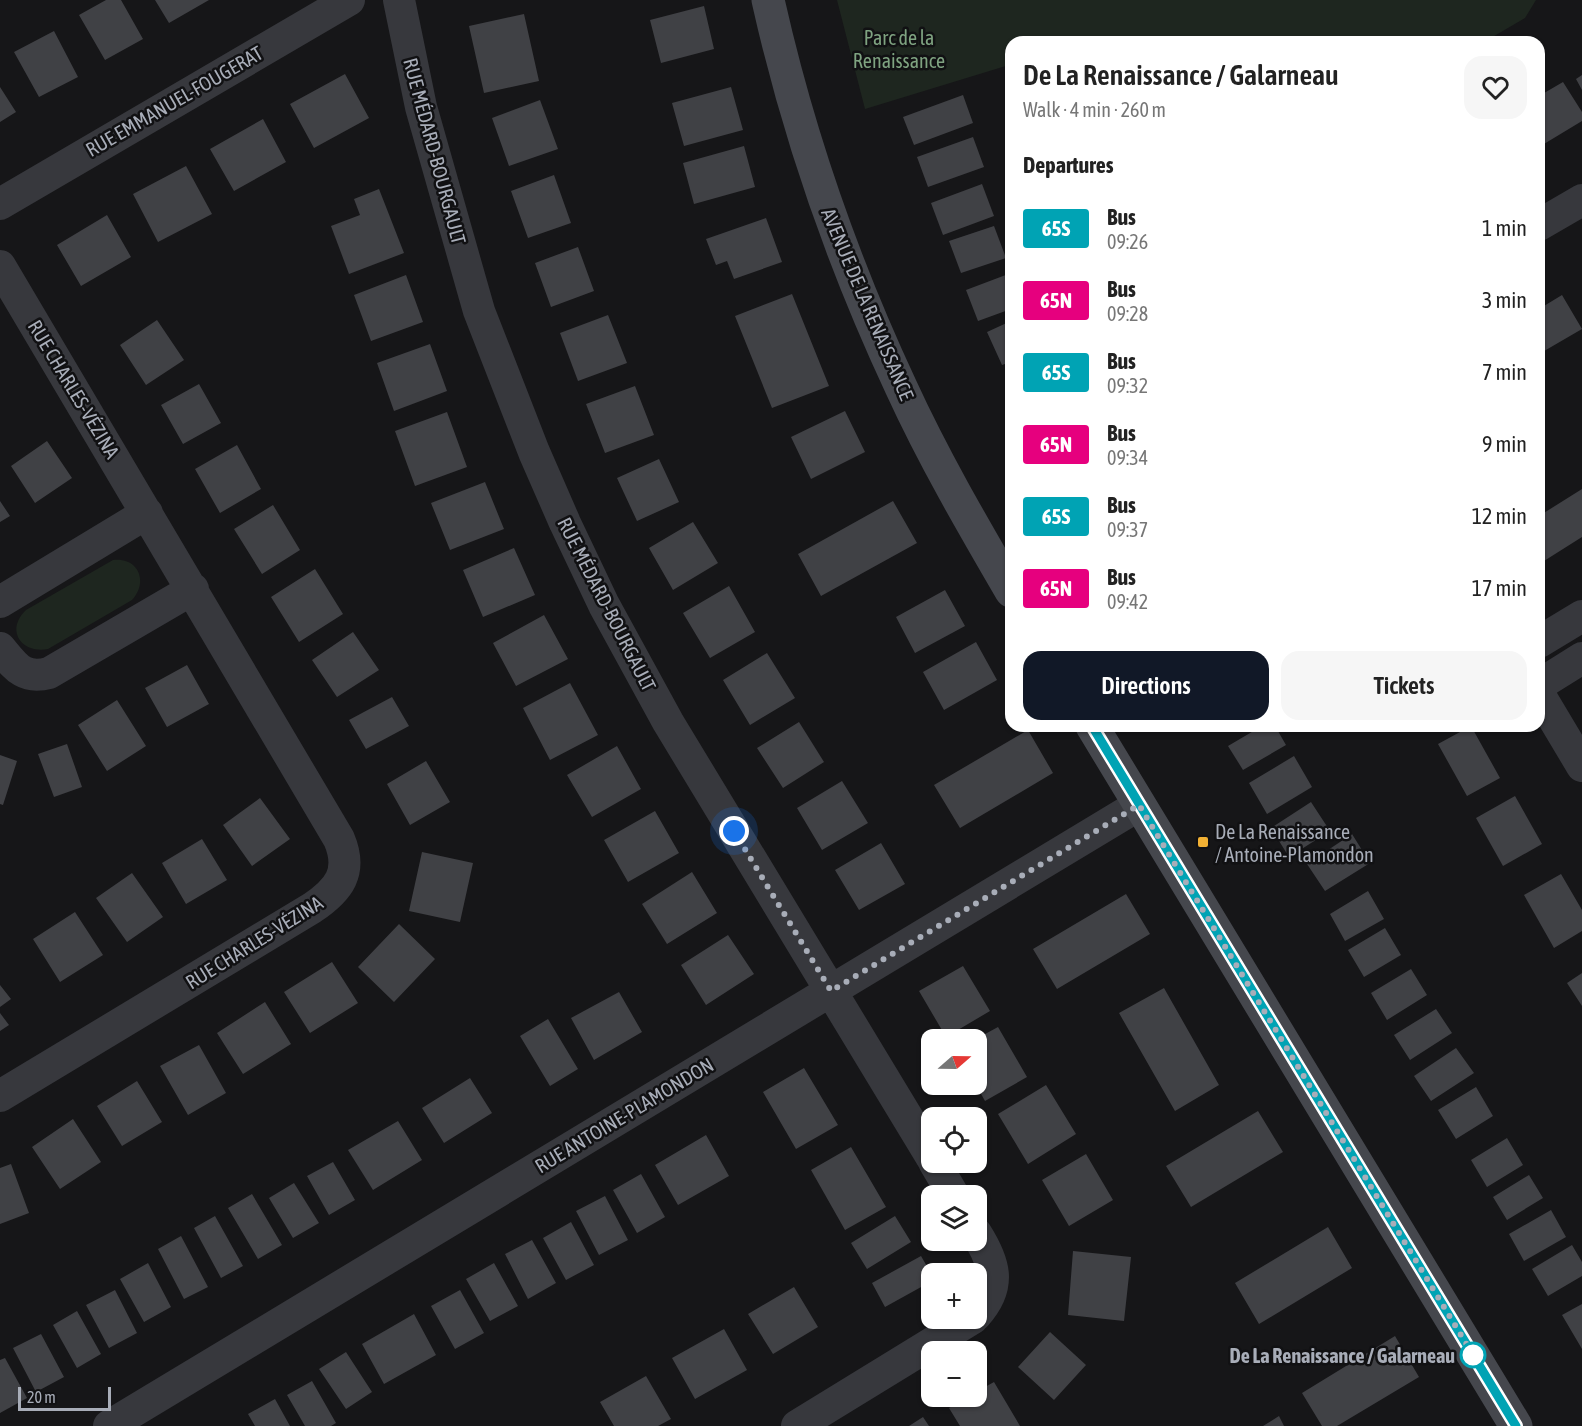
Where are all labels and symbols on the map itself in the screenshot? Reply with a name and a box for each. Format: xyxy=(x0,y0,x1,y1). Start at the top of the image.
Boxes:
park label: Parc de la Renaissance xyxy=(853,26,945,72)
street label: RUE EMMANUEL-FOUGERAT xyxy=(81,41,267,161)
street label: RUE MÉDARD-BOURGAULT xyxy=(399,55,471,247)
street label: AVENUE DE LA RENAISSANCE xyxy=(817,204,919,404)
street label: RUE CHARLES-VÉZINA xyxy=(24,316,124,462)
street label: RUE MÉDARD-BOURGAULT xyxy=(553,513,661,695)
your location xyxy=(719,816,749,846)
place label: De La Renaissance / Antoine-Plamondon xyxy=(1215,820,1374,866)
marker: De La Renaissance / Antoine-Plamondon xyxy=(1196,835,1210,849)
street label: RUE CHARLES-VÉZINA xyxy=(181,891,327,993)
north arrow xyxy=(921,1029,987,1095)
street label: RUE ANTOINE-PLAMONDON xyxy=(531,1053,717,1177)
marker: De La Renaissance / Galarneau xyxy=(1460,1342,1486,1368)
place label: De La Renaissance / Galarneau xyxy=(1230,1344,1455,1367)
scale bar xyxy=(18,1384,111,1412)

